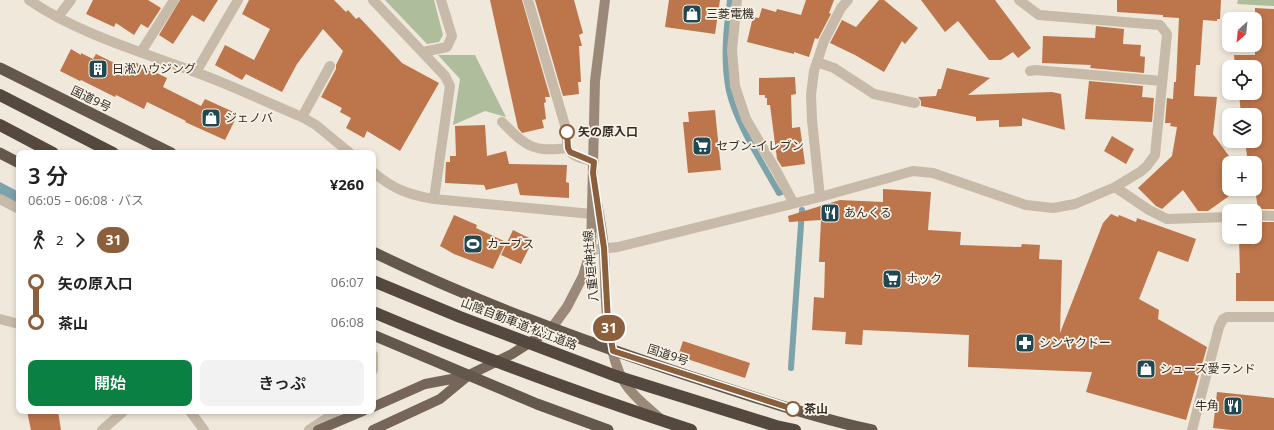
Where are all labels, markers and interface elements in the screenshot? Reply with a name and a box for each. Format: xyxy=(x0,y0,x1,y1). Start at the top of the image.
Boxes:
shop icon: 三菱電機 xyxy=(681,3,703,25)
place label: 三菱電機 xyxy=(706,5,754,22)
north arrow xyxy=(1222,12,1262,52)
map controls xyxy=(1222,12,1262,244)
building icon: 日淞ハウジング xyxy=(87,58,109,80)
place label: 日淞ハウジング xyxy=(112,60,196,77)
button: locate xyxy=(1222,60,1262,100)
street label: 国道9号 xyxy=(68,82,114,116)
shop icon: ジェノバ xyxy=(200,107,222,129)
button: layers xyxy=(1222,108,1262,148)
place label: ジェノバ xyxy=(225,109,273,126)
place label: 矢の原入口 xyxy=(578,123,638,140)
marker: 矢の原入口 xyxy=(559,124,575,140)
supermarket icon: セブン-イレブン xyxy=(691,135,713,157)
place label: セブン-イレブン xyxy=(716,137,804,154)
button: + xyxy=(1222,156,1262,196)
text: 3 分 xyxy=(28,160,68,190)
text: ¥260 xyxy=(330,174,364,194)
text: 06:05 – 06:08 · バス xyxy=(28,191,144,209)
restaurant icon: あんくる xyxy=(819,202,841,224)
place label: あんくる xyxy=(844,204,892,221)
button: − xyxy=(1222,204,1262,244)
icon: walk xyxy=(28,229,50,251)
icon: forward xyxy=(69,229,91,251)
street label: 八重垣神社線 xyxy=(579,229,602,303)
text: 31 xyxy=(105,230,121,249)
text: 2 xyxy=(56,231,63,249)
sports icon: カーブス xyxy=(462,233,484,255)
place label: カーブス xyxy=(487,235,534,252)
supermarket icon: ホック xyxy=(881,268,903,290)
place label: ホック xyxy=(906,270,942,287)
text: 矢の原入口 xyxy=(58,273,133,293)
text: 06:07 xyxy=(331,273,364,291)
street label: 山陰自動車道;松江道路 xyxy=(459,294,580,354)
text: 茶山 xyxy=(58,313,88,333)
text: 06:08 xyxy=(331,313,364,331)
line badge: 31 xyxy=(591,315,627,341)
text: 31 xyxy=(601,318,617,337)
pharmacy icon: シンヤクドー xyxy=(1014,332,1036,354)
place label: シンヤクドー xyxy=(1039,334,1111,351)
street label: 国道9号 xyxy=(645,340,691,369)
shop icon: シューズ愛ランド xyxy=(1135,358,1157,380)
button: 開始 xyxy=(28,360,192,406)
button: きっぷ xyxy=(200,360,364,406)
place label: シューズ愛ランド xyxy=(1160,360,1255,377)
restaurant icon: 牛角 xyxy=(1222,395,1244,417)
place label: 牛角 xyxy=(1195,397,1219,414)
place label: 茶山 xyxy=(804,400,828,417)
marker: 茶山 xyxy=(785,401,801,417)

